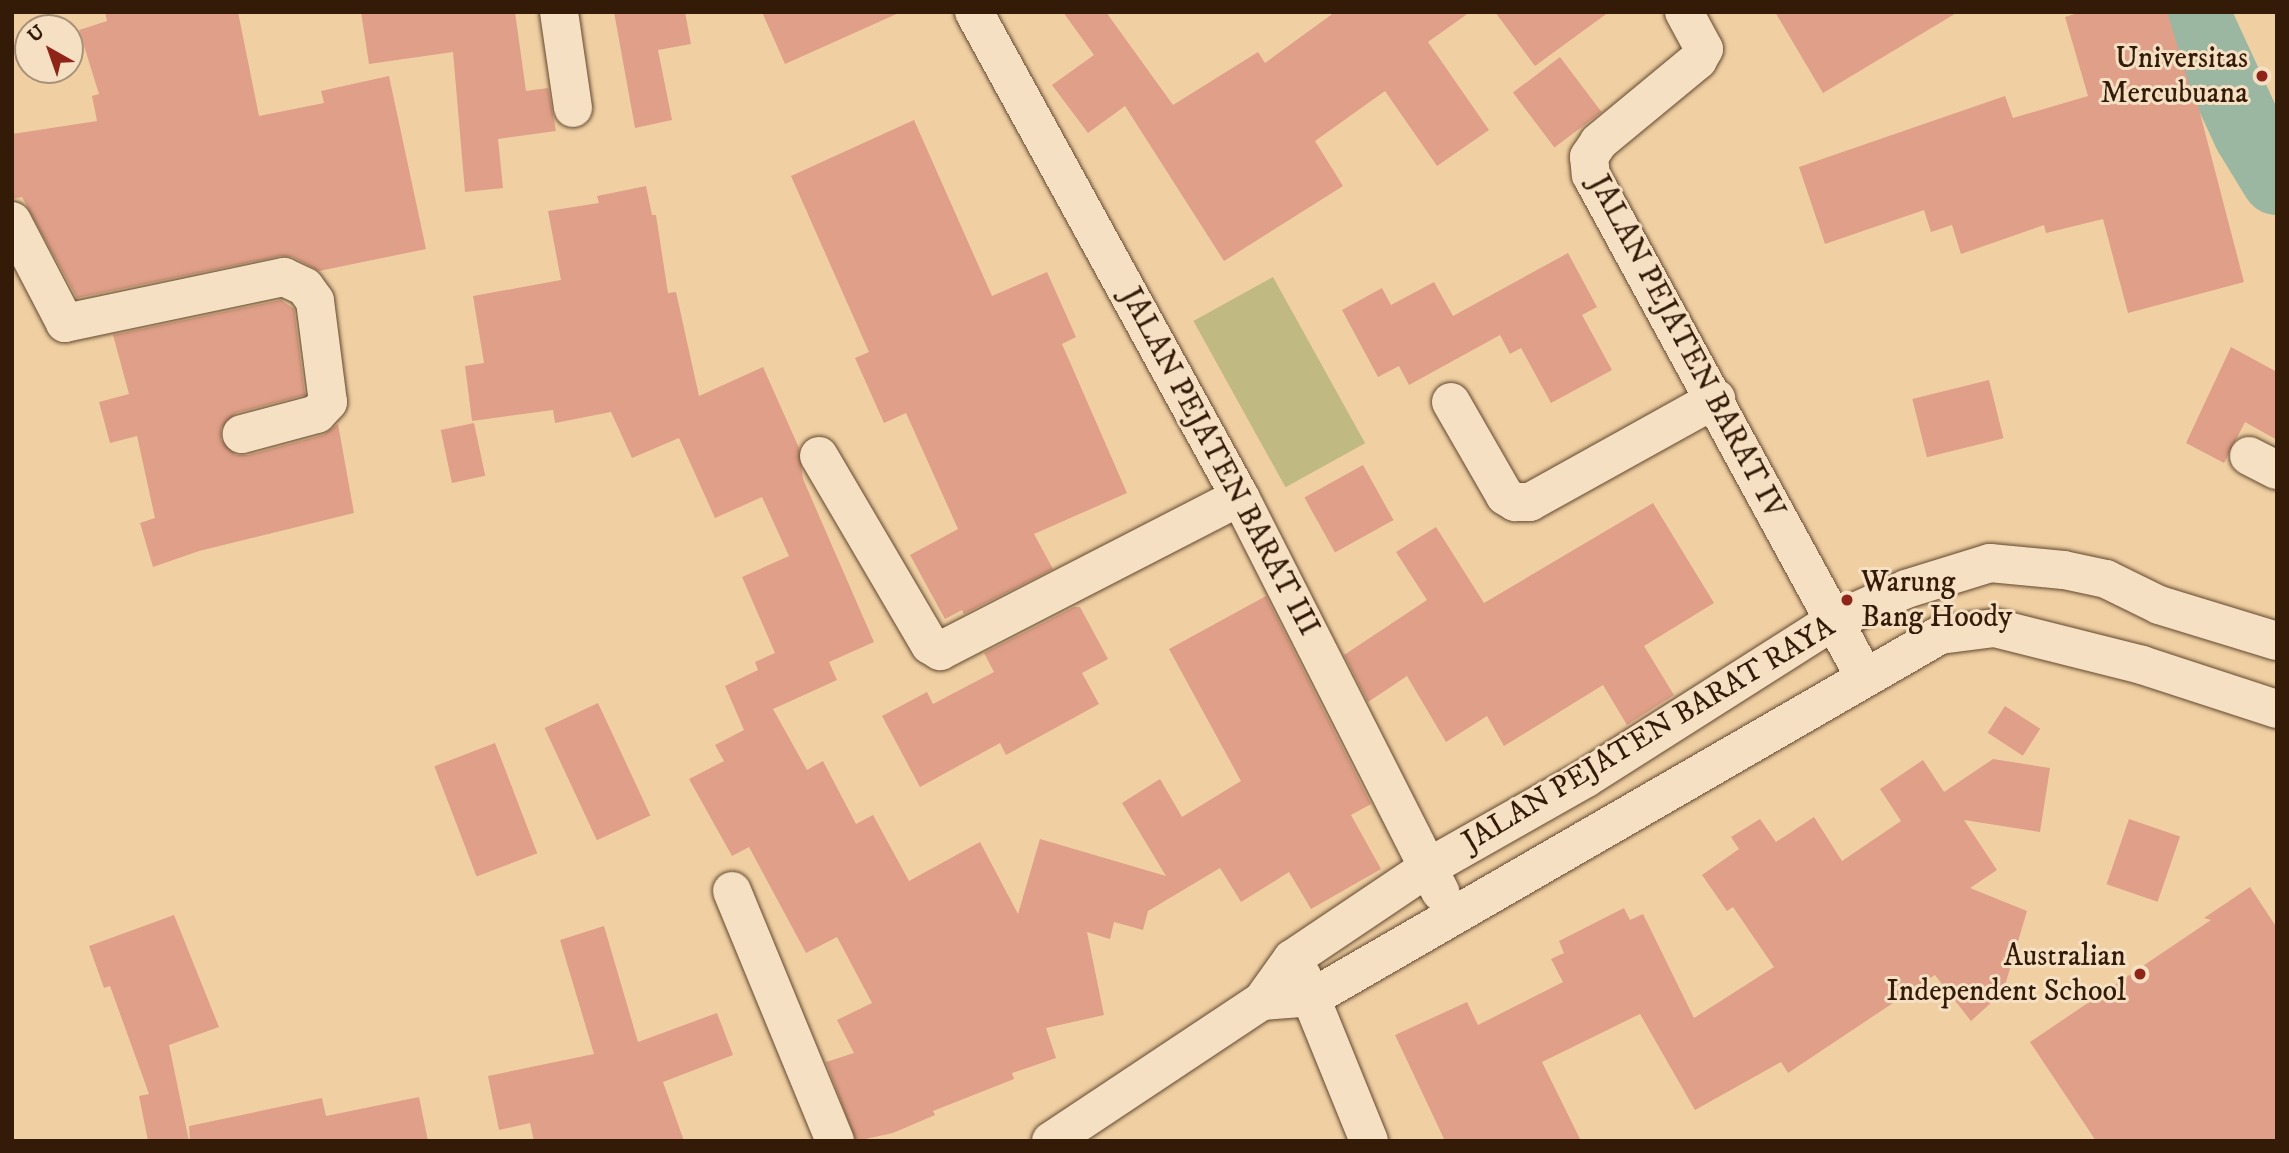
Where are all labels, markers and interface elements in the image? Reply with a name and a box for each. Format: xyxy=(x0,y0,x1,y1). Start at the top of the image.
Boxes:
north arrow xyxy=(14,14,84,84)
text: U xyxy=(23,21,49,48)
place label: Universitas Mercubuana xyxy=(2100,41,2248,111)
marker: Universitas Mercubuana xyxy=(2254,68,2270,84)
street label: JALAN PEJATEN BARAT IV xyxy=(1580,169,1792,525)
street label: JALAN PEJATEN BARAT III xyxy=(1112,282,1326,642)
place label: Warung Bang Hoody xyxy=(1861,565,2012,636)
marker: Warung Bang Hoody xyxy=(1839,592,1855,608)
street label: JALAN PEJATEN BARAT RAYA xyxy=(1456,609,1842,861)
place label: Australian Independent School xyxy=(1886,939,2126,1010)
marker: Australian Independent School xyxy=(2132,966,2148,982)

